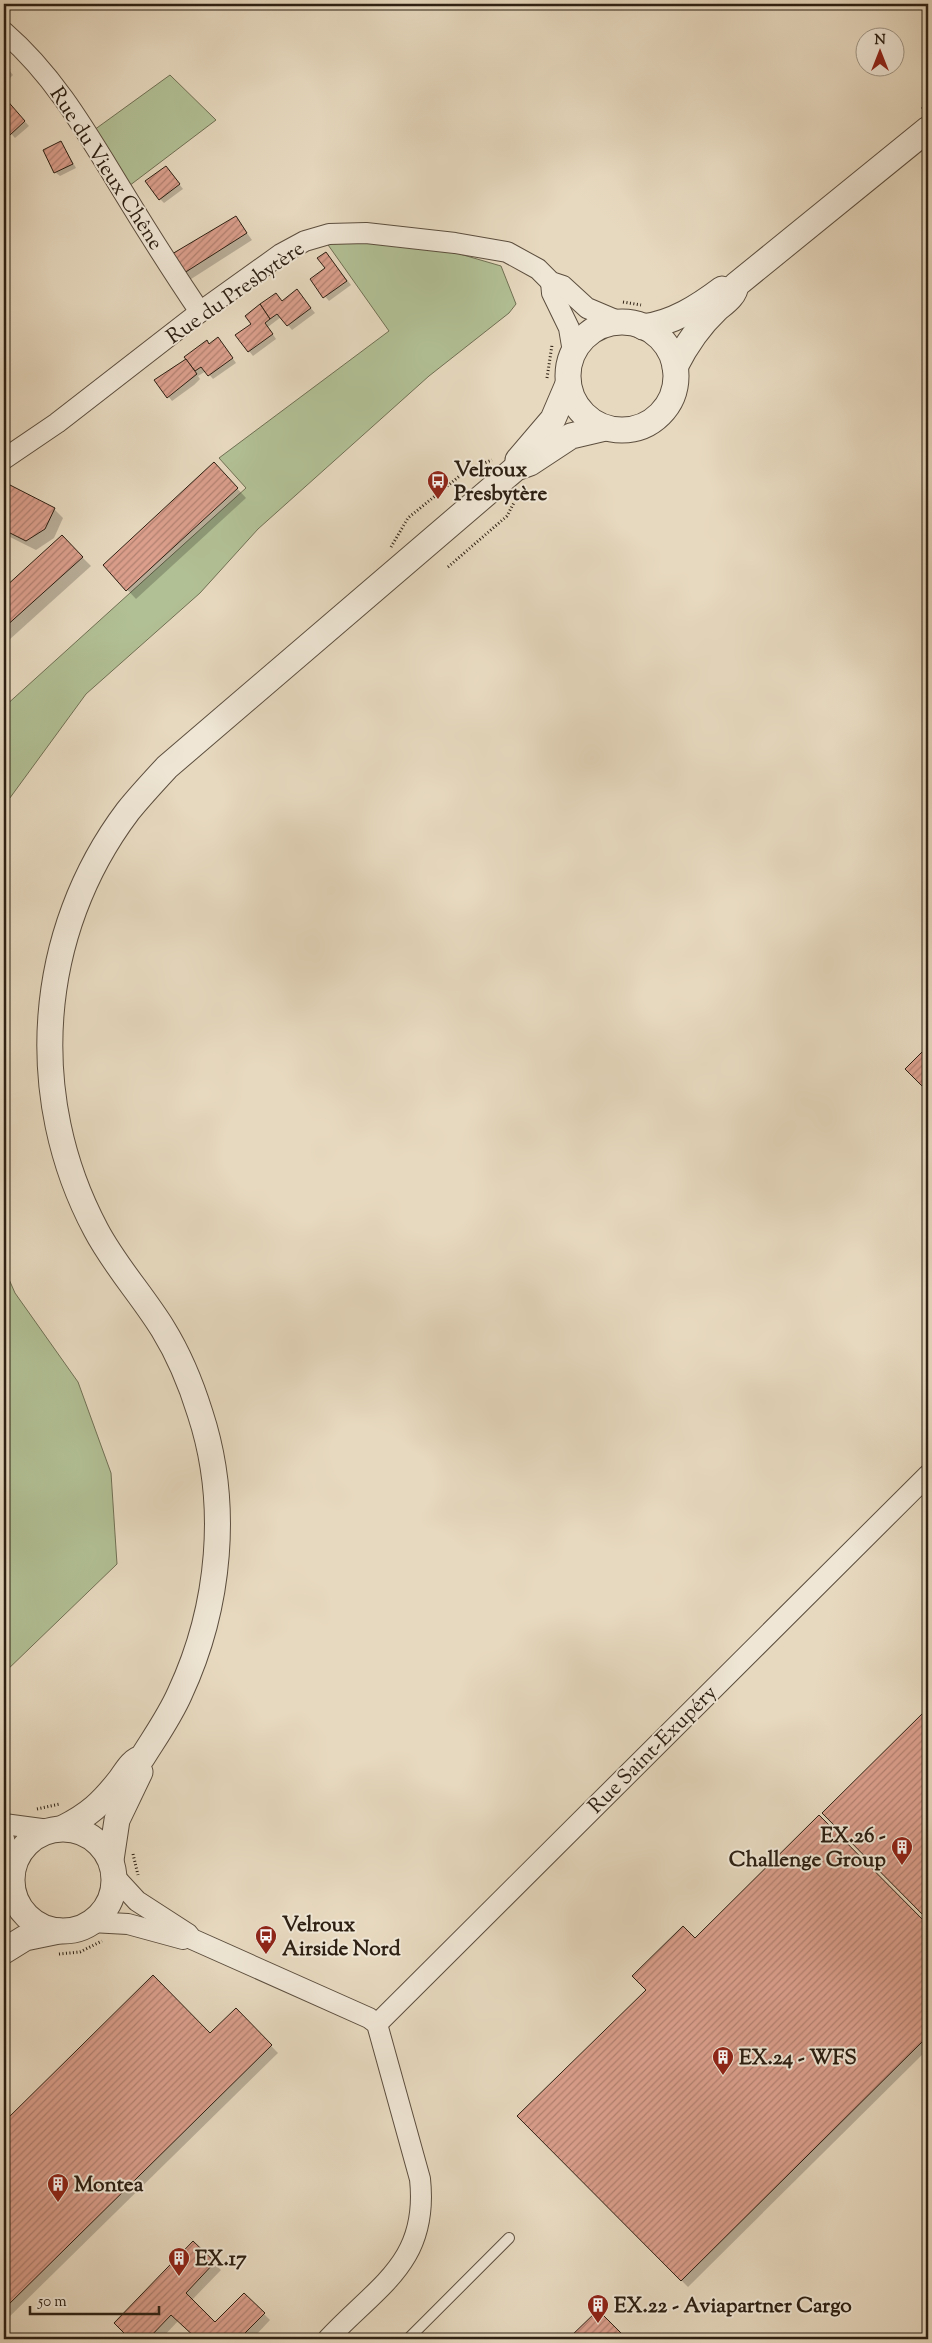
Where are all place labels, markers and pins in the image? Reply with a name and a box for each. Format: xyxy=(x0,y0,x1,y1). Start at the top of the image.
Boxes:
place label: Velroux Presbytère xyxy=(454,456,547,510)
bus stop icon: Velroux Presbytère xyxy=(426,469,450,500)
place label: EX.26 - Challenge Group xyxy=(729,1822,886,1876)
building icon: EX.26 - Challenge Group xyxy=(890,1835,914,1866)
place label: Velroux Airside Nord xyxy=(282,1911,401,1965)
bus stop icon: Velroux Airside Nord xyxy=(254,1924,278,1955)
place label: EX.24 - WFS xyxy=(739,2044,857,2074)
building icon: EX.24 - WFS xyxy=(711,2045,735,2076)
place label: Montea xyxy=(74,2171,144,2201)
building icon: Montea xyxy=(46,2172,70,2203)
place label: EX.17 xyxy=(195,2245,247,2275)
building icon: EX.17 xyxy=(167,2246,191,2277)
place label: EX.22 - Aviapartner Cargo xyxy=(614,2292,852,2322)
building icon: EX.22 - Aviapartner Cargo xyxy=(586,2293,610,2324)

